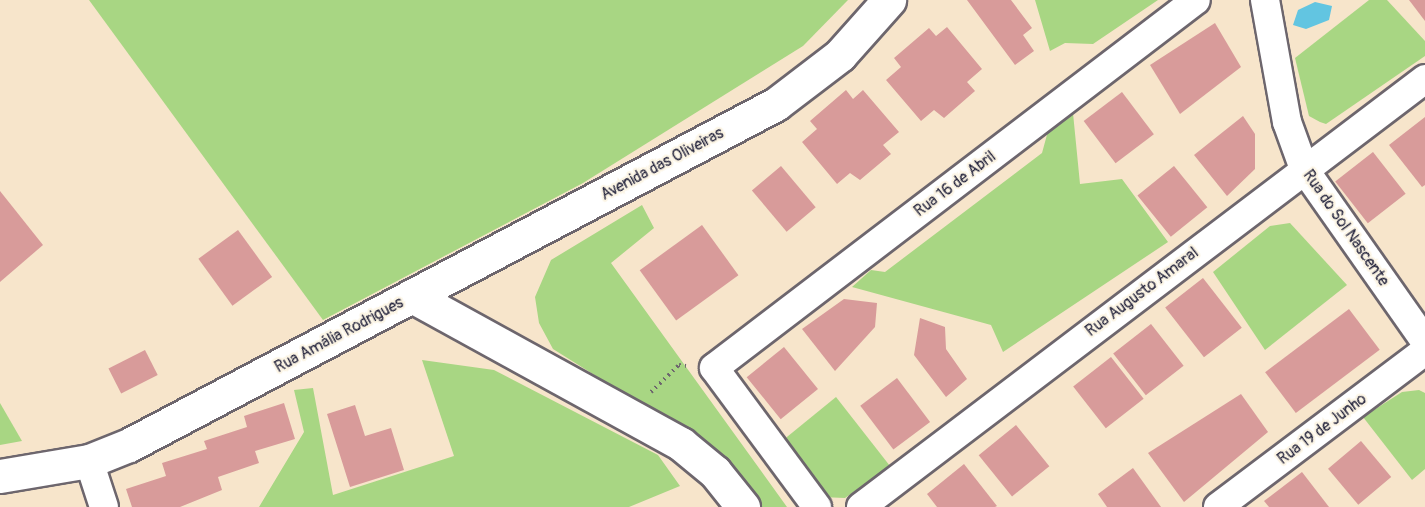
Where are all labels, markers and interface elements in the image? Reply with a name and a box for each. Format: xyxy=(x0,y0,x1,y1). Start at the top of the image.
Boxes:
street label: Avenida das Oliveiras xyxy=(597,124,727,204)
street label: Rua 16 de Abril xyxy=(910,147,1000,221)
street label: Rua do Sol Nascente xyxy=(1299,166,1393,290)
street label: Rua Augusto Amaral xyxy=(1082,243,1202,341)
street label: Rua Amália Rodrigues xyxy=(271,293,407,377)
street label: Rua 19 de Junho xyxy=(1274,389,1370,469)

